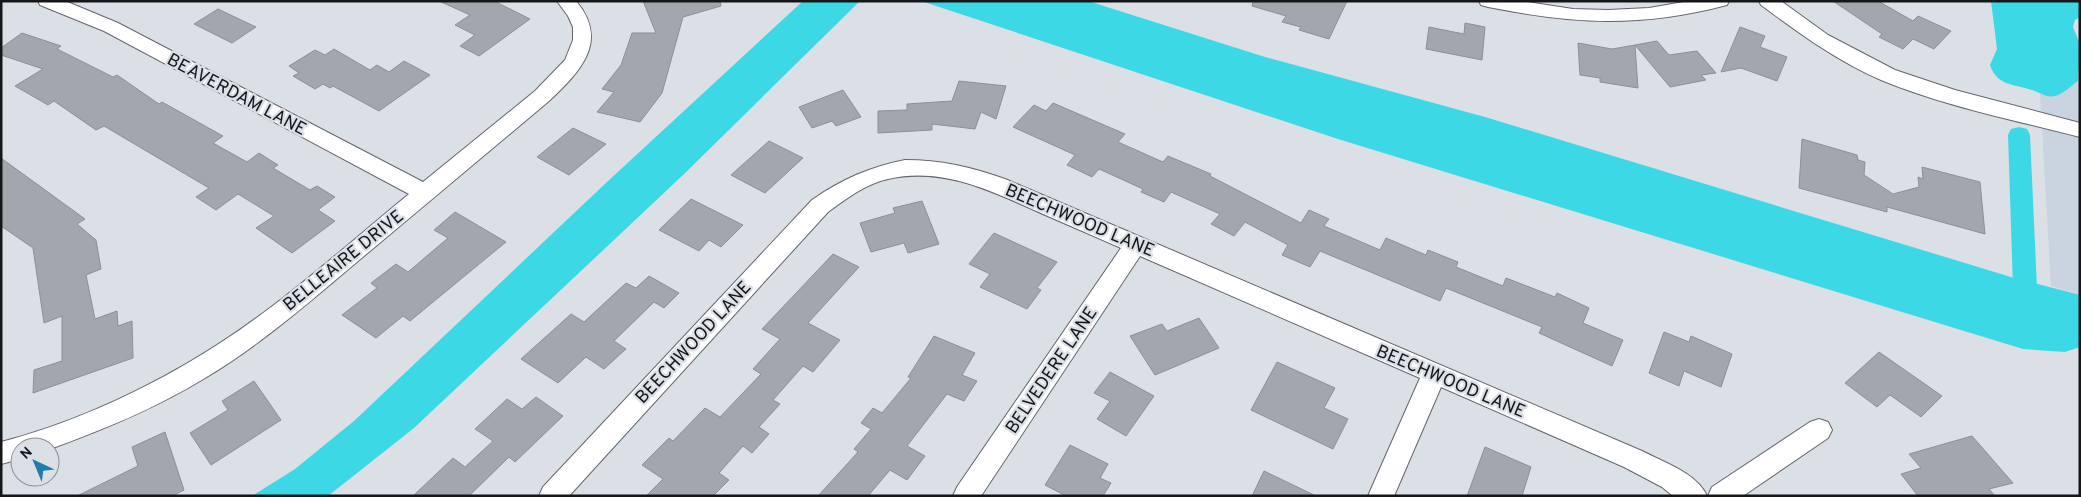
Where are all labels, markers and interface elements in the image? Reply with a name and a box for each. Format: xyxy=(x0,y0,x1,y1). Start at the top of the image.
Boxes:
street label: BEAVERDAM LANE xyxy=(162,49,310,142)
street label: BEECHWOOD LANE xyxy=(1001,180,1158,263)
street label: BELLEAIRE DRIVE xyxy=(279,205,409,317)
street label: BEECHWOOD LANE xyxy=(631,277,757,409)
street label: BELVEDERE LANE xyxy=(1001,303,1103,439)
street label: BEECHWOOD LANE xyxy=(1372,341,1529,424)
north arrow xyxy=(10,437,60,487)
text: N xyxy=(17,444,37,463)

